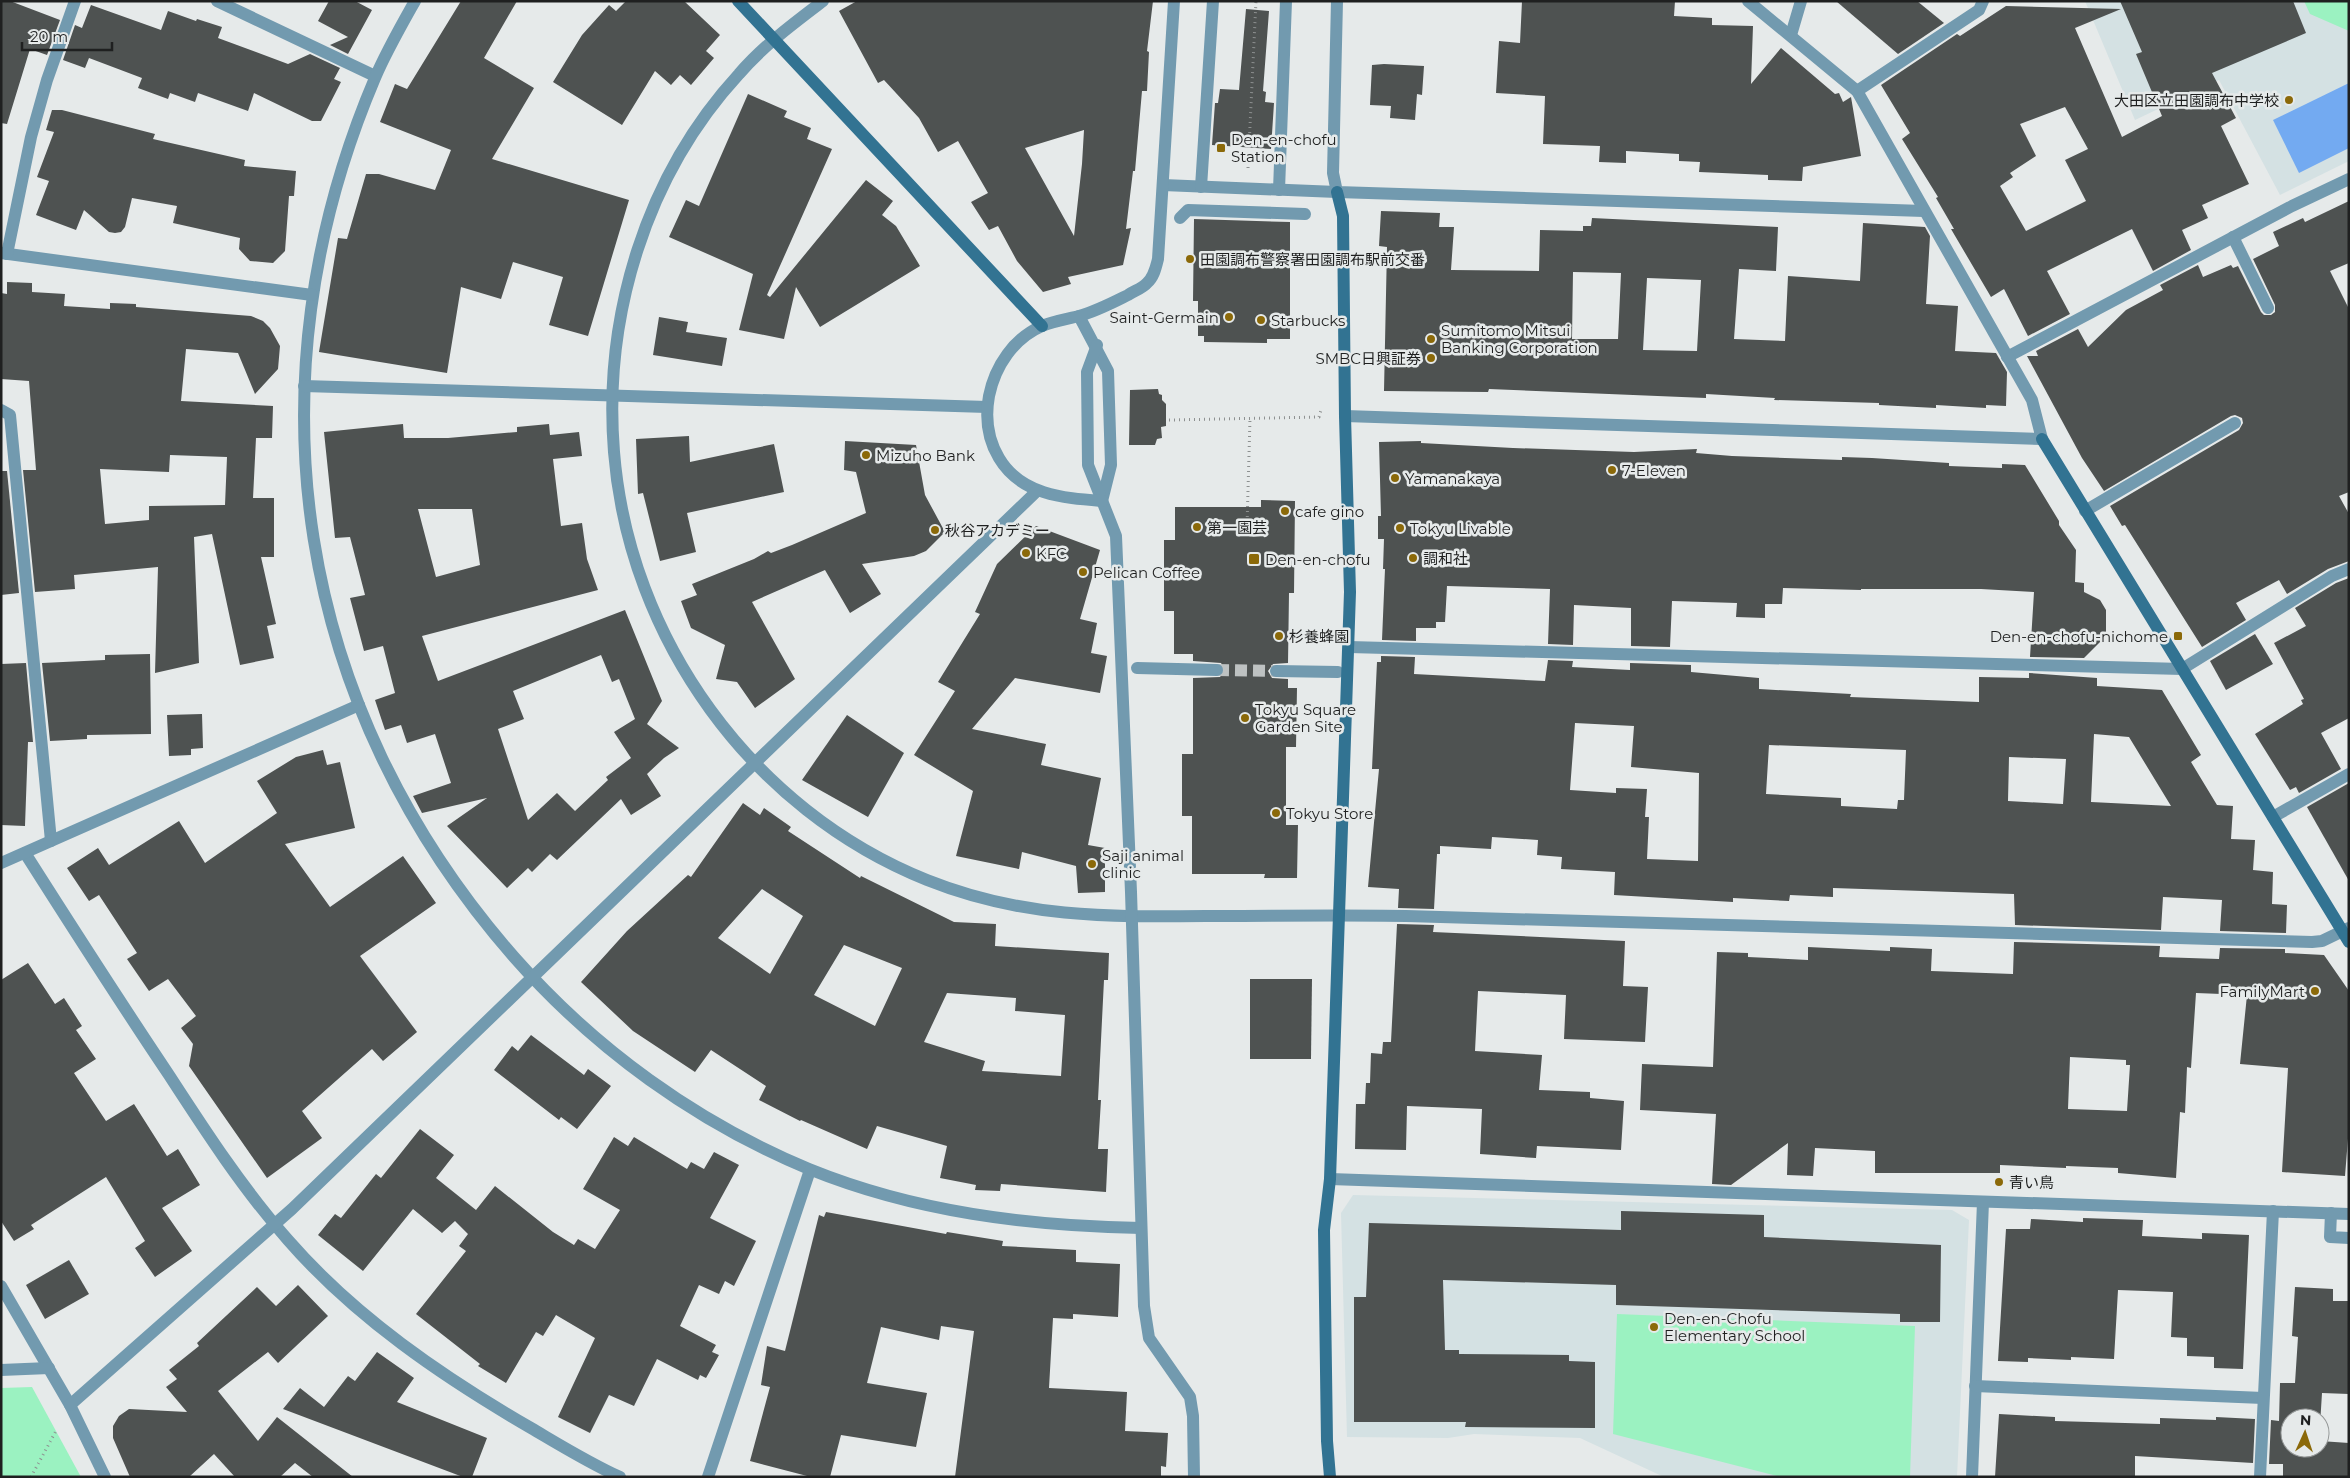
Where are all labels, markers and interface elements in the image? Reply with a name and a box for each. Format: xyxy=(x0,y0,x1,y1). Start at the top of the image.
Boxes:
scale bar xyxy=(22,20,112,52)
text: 20 m xyxy=(30,27,68,46)
place label: 大田区立田園調布中学校 xyxy=(2114,91,2279,110)
marker: 大田区立田園調布中学校 xyxy=(2283,94,2295,106)
place label: Den-en-chofu Station xyxy=(1231,130,1337,166)
marker: Den-en-chofu Station xyxy=(1215,142,1227,154)
place label: 田園調布警察署田園調布駅前交番 xyxy=(1200,250,1425,269)
marker: 田園調布警察署田園調布駅前交番 xyxy=(1184,253,1196,265)
place label: Saint-Germain xyxy=(1109,308,1219,327)
marker: Saint-Germain xyxy=(1223,311,1235,323)
place label: Starbucks xyxy=(1271,311,1345,330)
marker: Starbucks xyxy=(1255,314,1267,326)
place label: Sumitomo Mitsui Banking Corporation xyxy=(1441,321,1598,357)
marker: Sumitomo Mitsui Banking Corporation xyxy=(1425,333,1437,345)
place label: SMBC日興証券 xyxy=(1316,349,1421,368)
marker: SMBC日興証券 xyxy=(1425,352,1437,364)
place label: Mizuho Bank xyxy=(876,446,975,465)
marker: Mizuho Bank xyxy=(860,449,872,461)
place label: 7-Eleven xyxy=(1622,461,1686,480)
marker: 7-Eleven xyxy=(1606,464,1618,476)
place label: Yamanakaya xyxy=(1405,469,1500,488)
marker: Yamanakaya xyxy=(1389,472,1401,484)
place label: cafe gino xyxy=(1295,502,1364,521)
marker: cafe gino xyxy=(1279,505,1291,517)
place label: 第一園芸 xyxy=(1207,518,1267,537)
place label: Tokyu Livable xyxy=(1410,519,1511,538)
place label: 秋谷アカデミー xyxy=(945,521,1050,540)
marker: 第一園芸 xyxy=(1191,521,1203,533)
marker: Tokyu Livable xyxy=(1394,522,1406,534)
marker: 秋谷アカデミー xyxy=(929,524,941,536)
place label: KFC xyxy=(1036,544,1067,563)
marker: KFC xyxy=(1020,547,1032,559)
place label: 調和社 xyxy=(1423,549,1468,568)
place label: Den-en-chofu xyxy=(1265,550,1371,569)
marker: Den-en-chofu xyxy=(1247,552,1261,566)
marker: 調和社 xyxy=(1407,552,1419,564)
place label: Pelican Coffee xyxy=(1093,563,1200,582)
marker: Pelican Coffee xyxy=(1077,566,1089,578)
place label: 杉養蜂園 xyxy=(1289,627,1349,646)
place label: Den-en-chofu-nichome xyxy=(1990,627,2168,646)
marker: 杉養蜂園 xyxy=(1273,630,1285,642)
marker: Den-en-chofu-nichome xyxy=(2172,630,2184,642)
place label: Tokyu Square Garden Site xyxy=(1255,700,1356,736)
marker: Tokyu Square Garden Site xyxy=(1239,712,1251,724)
place label: Tokyu Store xyxy=(1286,804,1373,823)
marker: Tokyu Store xyxy=(1270,807,1282,819)
place label: Saji animal clinic xyxy=(1102,846,1184,882)
marker: Saji animal clinic xyxy=(1086,858,1098,870)
place label: FamilyMart xyxy=(2219,982,2305,1001)
marker: FamilyMart xyxy=(2309,985,2321,997)
place label: 青い鳥 xyxy=(2009,1173,2054,1192)
marker: 青い鳥 xyxy=(1993,1176,2005,1188)
place label: Den-en-Chofu Elementary School xyxy=(1664,1309,1805,1345)
marker: Den-en-Chofu Elementary School xyxy=(1648,1321,1660,1333)
north arrow xyxy=(2280,1408,2330,1458)
text: N xyxy=(2300,1411,2312,1429)

